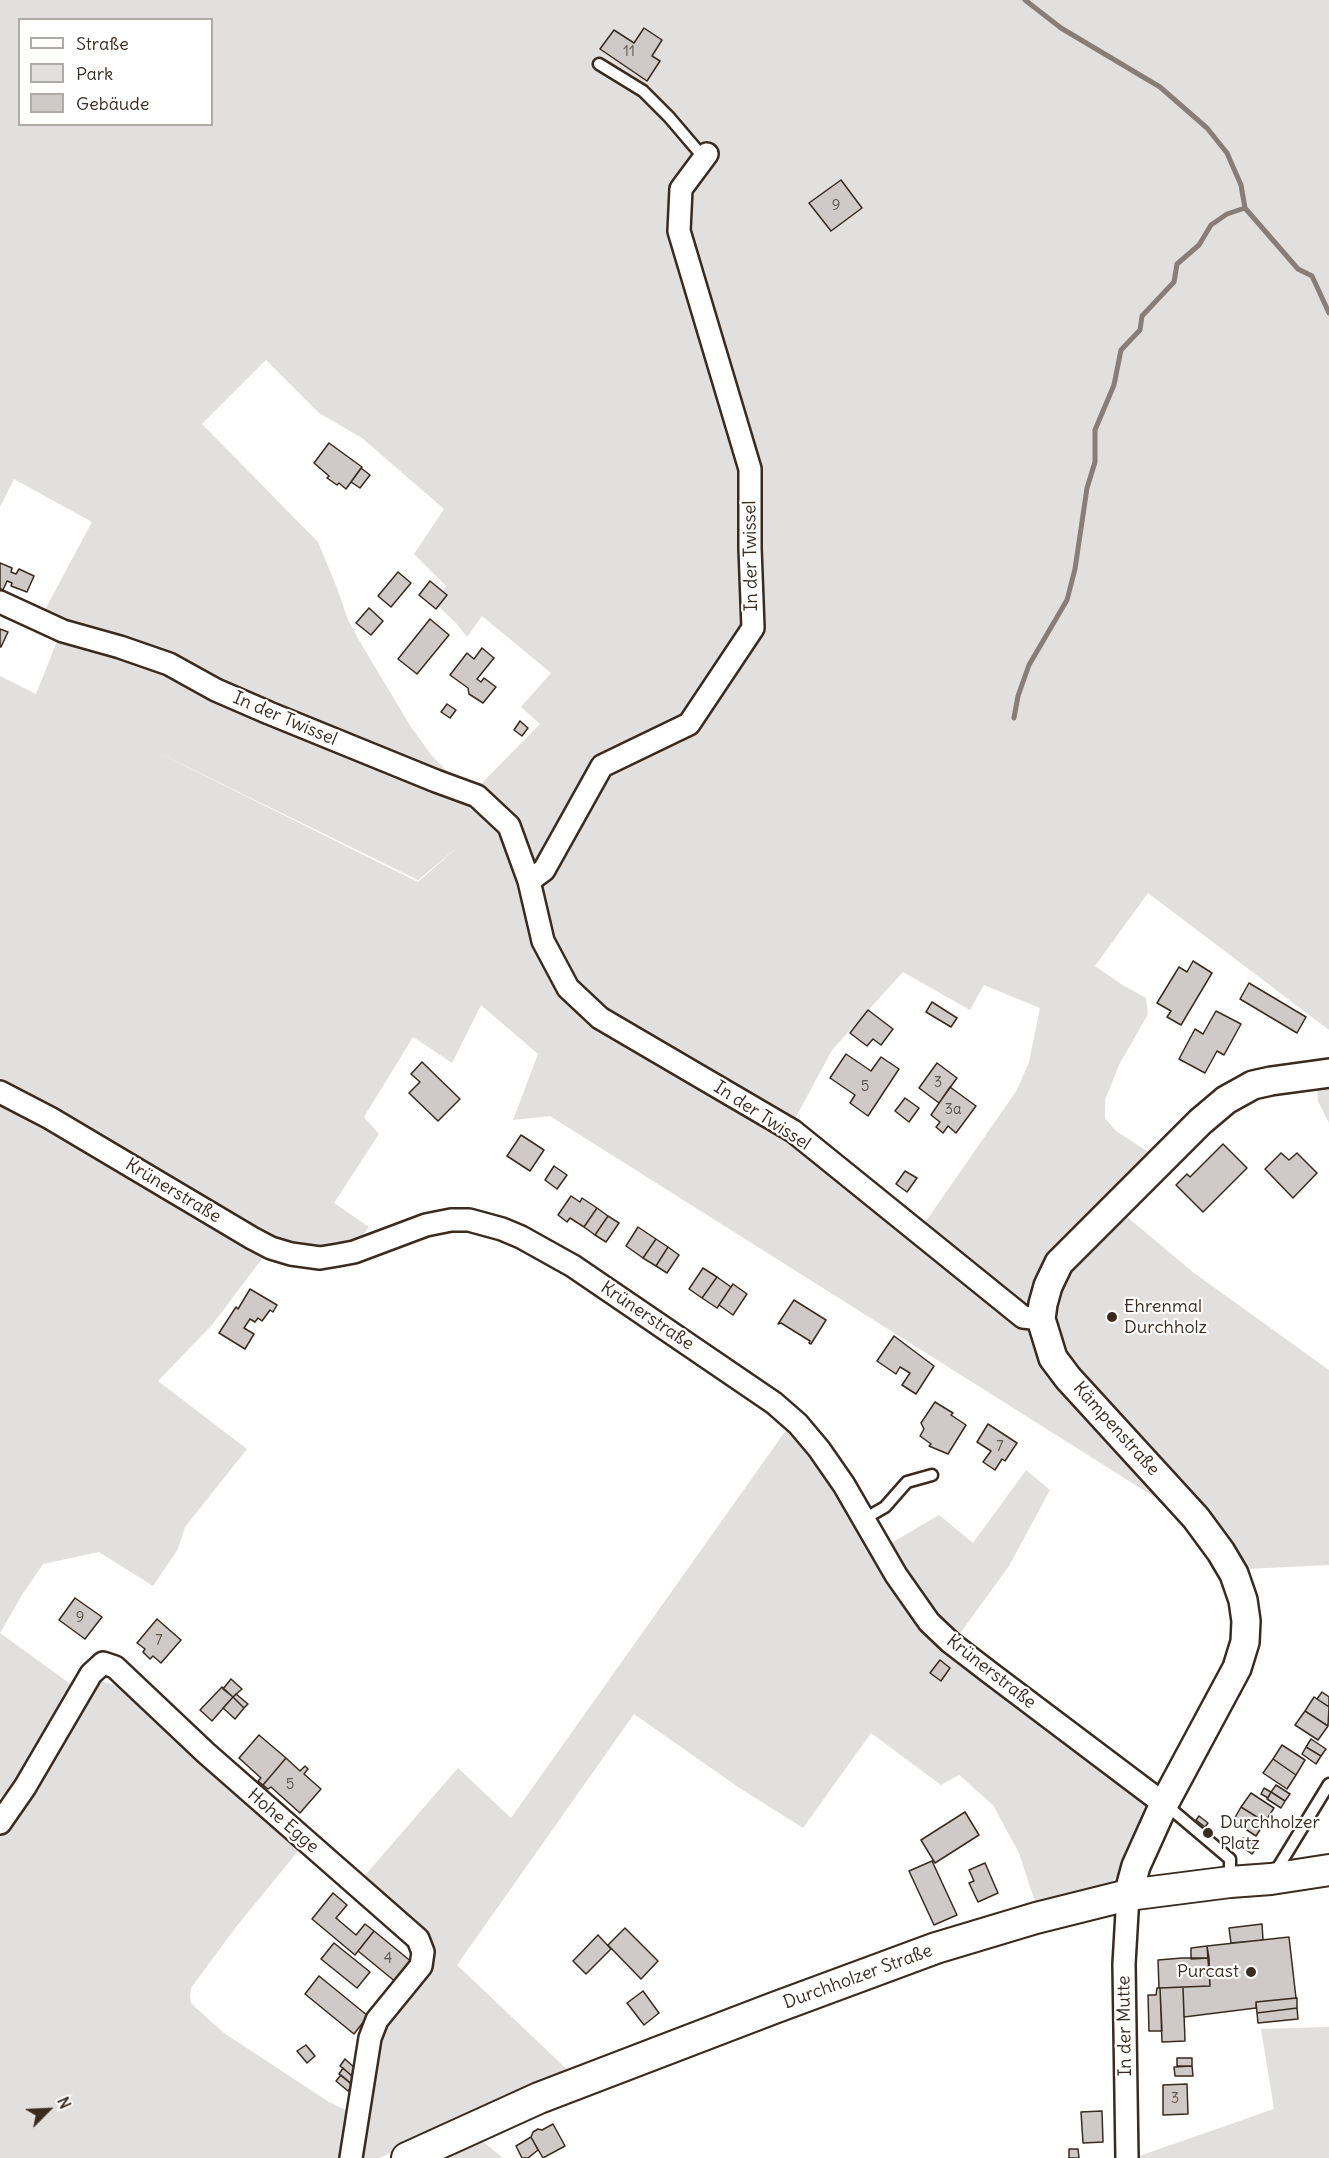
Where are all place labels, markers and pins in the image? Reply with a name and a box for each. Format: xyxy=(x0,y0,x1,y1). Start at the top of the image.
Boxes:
place label: Ehrenmal Durchholz xyxy=(1124,1296,1207,1338)
marker: Ehrenmal Durchholz xyxy=(1105,1310,1119,1324)
place label: Durchholzer Platz xyxy=(1220,1812,1320,1854)
marker: Durchholzer Platz xyxy=(1201,1826,1215,1840)
place label: Purcast xyxy=(1177,1961,1239,1983)
marker: Purcast xyxy=(1244,1965,1258,1979)

